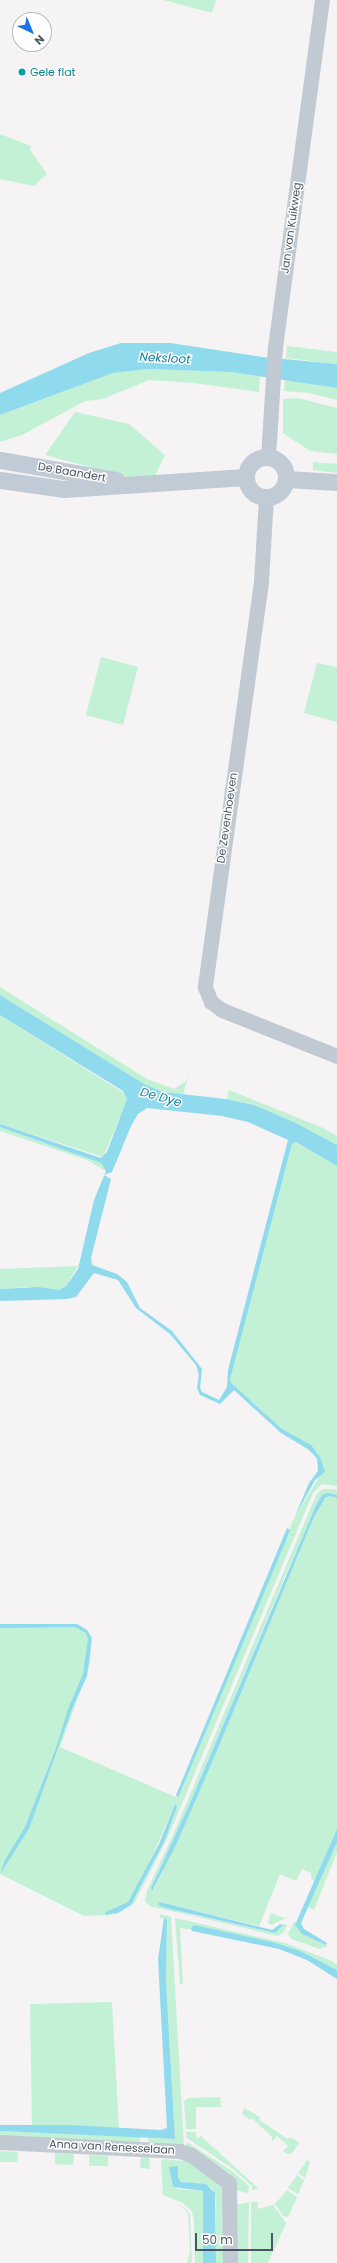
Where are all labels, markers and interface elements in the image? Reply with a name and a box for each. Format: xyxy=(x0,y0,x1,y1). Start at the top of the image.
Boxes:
north arrow xyxy=(12,12,52,52)
text: N xyxy=(31,31,48,49)
place label: Gele flat xyxy=(30,65,76,79)
marker: Gele flat xyxy=(17,67,27,77)
street label: Jan van Kuikweg xyxy=(278,181,304,275)
water label: Neksloot xyxy=(139,349,191,367)
street label: De Baandert xyxy=(37,460,107,484)
street label: De Zevenhoeven xyxy=(214,772,240,864)
water label: De Dye xyxy=(139,1084,183,1110)
street label: Anna van Renesselaan xyxy=(49,2137,175,2157)
scale bar xyxy=(197,2225,275,2251)
text: 50 m xyxy=(202,2231,233,2248)

